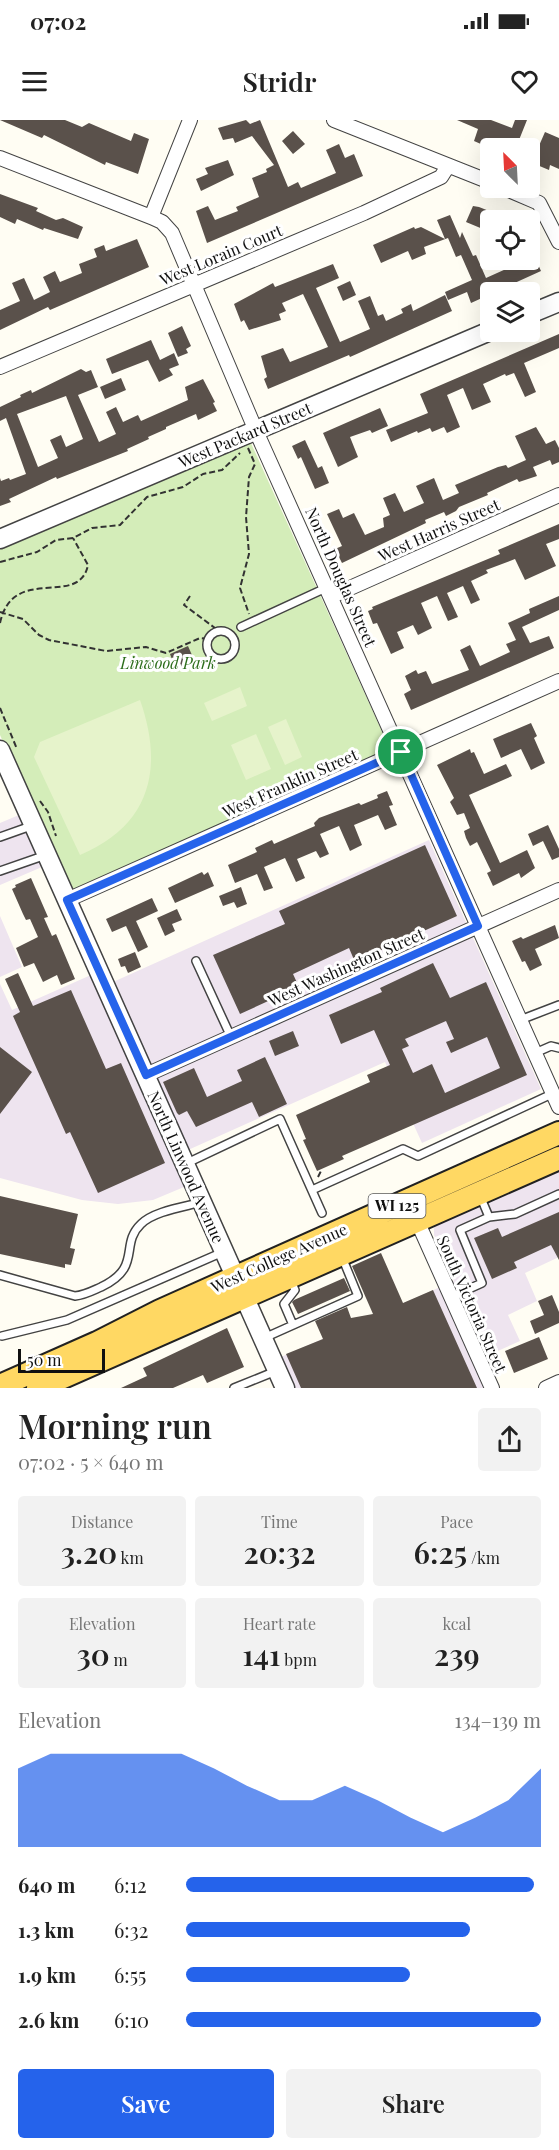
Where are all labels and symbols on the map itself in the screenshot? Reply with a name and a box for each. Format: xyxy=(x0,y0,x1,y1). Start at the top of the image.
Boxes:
north arrow xyxy=(480,138,540,198)
street label: West Lorain Court xyxy=(155,219,286,290)
street label: West Packard Street xyxy=(174,397,315,472)
street label: West Harris Street xyxy=(374,493,503,566)
street label: North Douglas Street xyxy=(301,504,382,650)
park label: Linwood Park xyxy=(119,652,216,673)
pin xyxy=(375,726,426,777)
street label: West Franklin Street xyxy=(218,743,361,822)
street label: West Washington Street xyxy=(263,922,428,1011)
street label: North Linwood Avenue xyxy=(143,1087,230,1246)
road number: WI 125 xyxy=(368,1194,426,1218)
street label: West College Avenue xyxy=(206,1218,350,1298)
street label: South Victoria Street xyxy=(433,1232,512,1376)
scale bar xyxy=(18,1346,105,1374)

